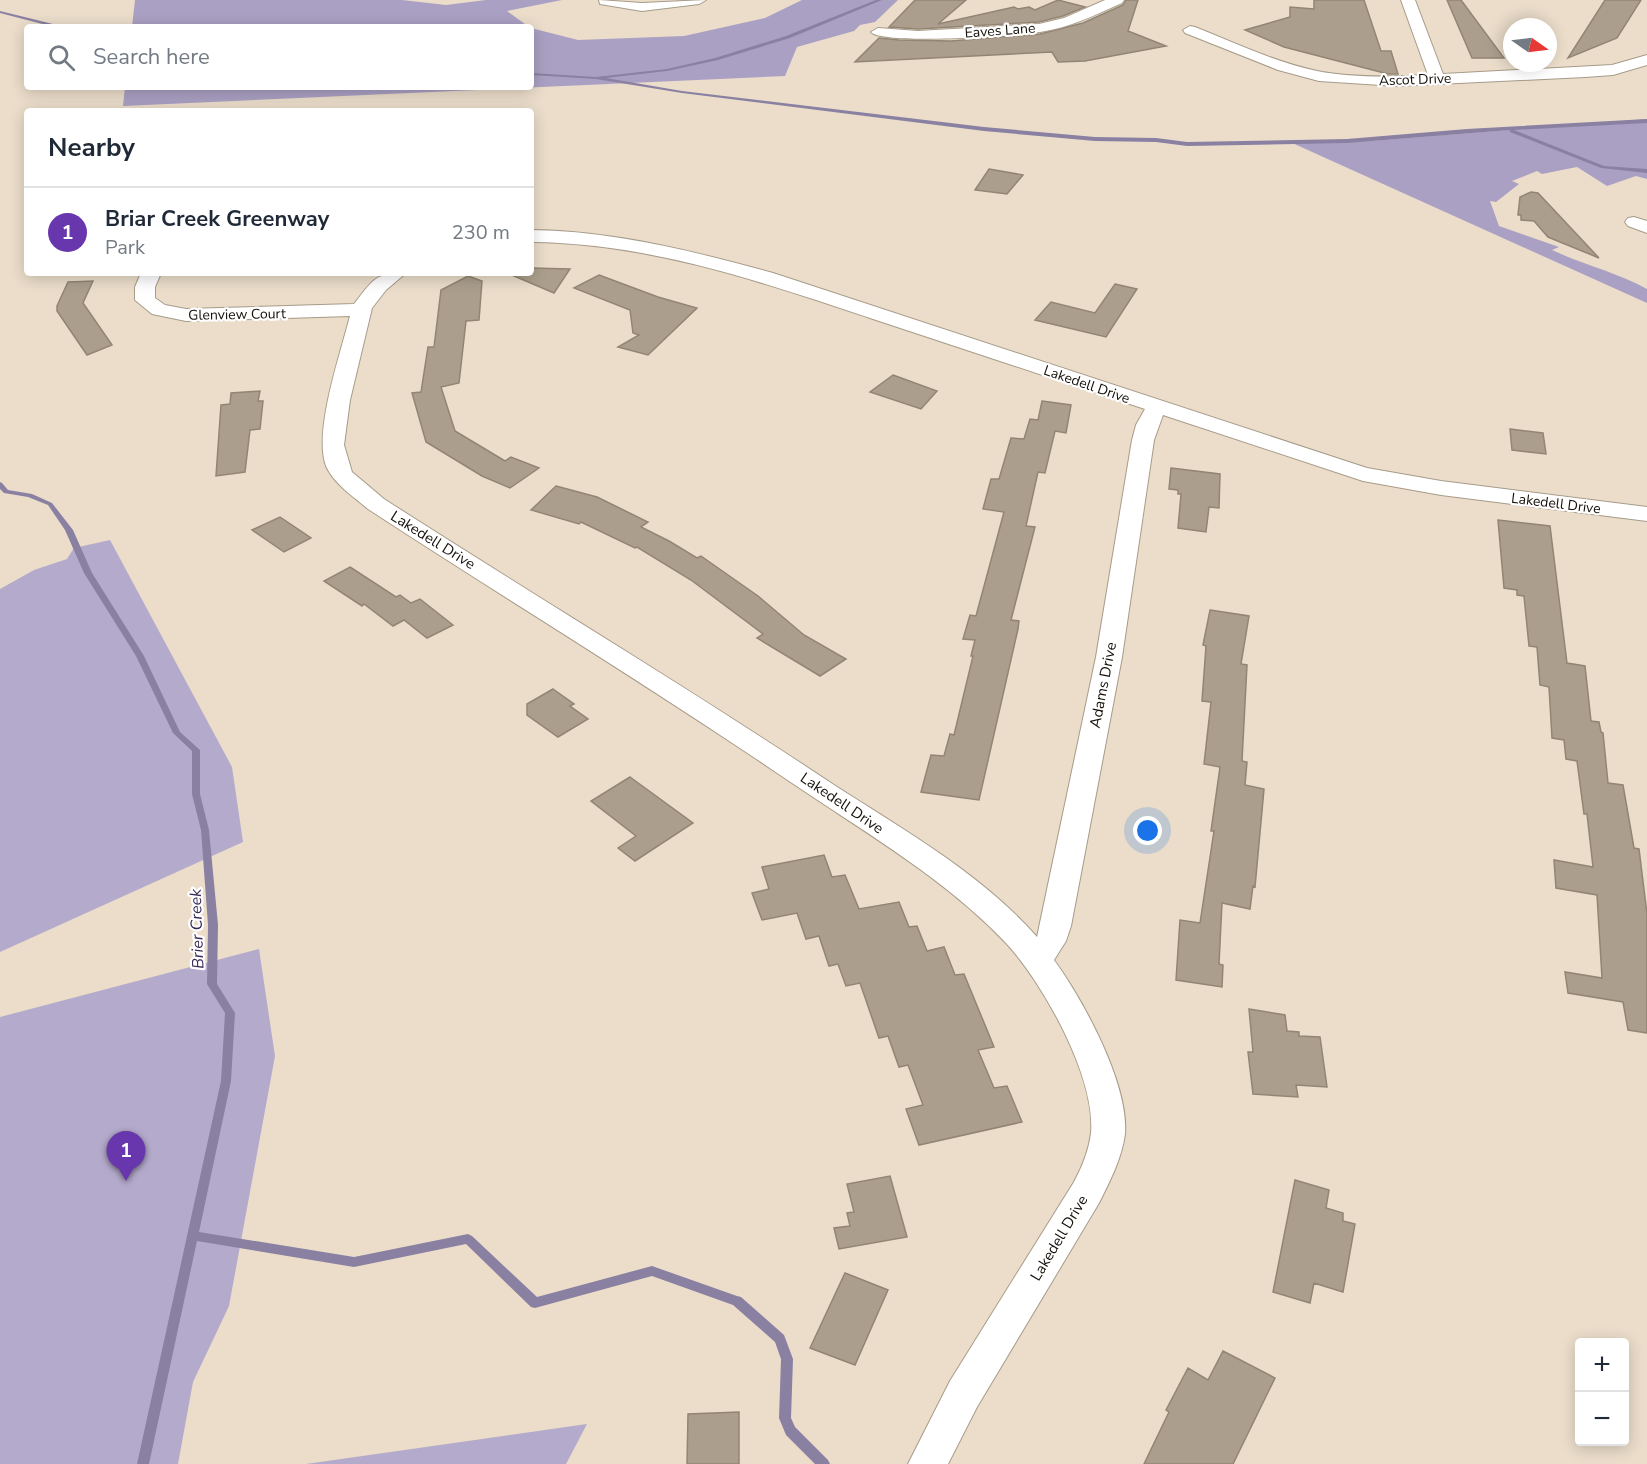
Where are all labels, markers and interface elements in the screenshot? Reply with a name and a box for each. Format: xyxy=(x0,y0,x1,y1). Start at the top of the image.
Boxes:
north arrow xyxy=(1503,18,1557,72)
street label: Eaves Lane xyxy=(964,19,1036,42)
search box xyxy=(24,24,534,90)
icon: search xyxy=(45,41,78,74)
text: Search here xyxy=(93,42,210,72)
street label: Ascot Drive xyxy=(1378,69,1452,90)
text: Nearby xyxy=(48,130,135,165)
text: Briar Creek Greenway xyxy=(105,204,329,234)
text: 1 xyxy=(62,219,74,246)
text: 230 m xyxy=(452,219,510,246)
text: Park xyxy=(105,234,145,261)
street label: Glenview Court xyxy=(188,304,286,325)
street label: Lakedell Drive xyxy=(1041,361,1132,408)
street label: Lakedell Drive xyxy=(1510,489,1602,518)
street label: Lakedell Drive xyxy=(387,506,479,574)
street label: Adams Drive xyxy=(1085,640,1121,730)
street label: Lakedell Drive xyxy=(796,768,888,838)
your location xyxy=(1133,816,1162,845)
water label: Brier Creek xyxy=(185,888,209,969)
pin: 1 xyxy=(106,1132,146,1181)
street label: Lakedell Drive xyxy=(1026,1192,1092,1284)
map controls xyxy=(1575,1338,1629,1446)
button: + xyxy=(1575,1338,1629,1392)
button: − xyxy=(1575,1392,1629,1446)

